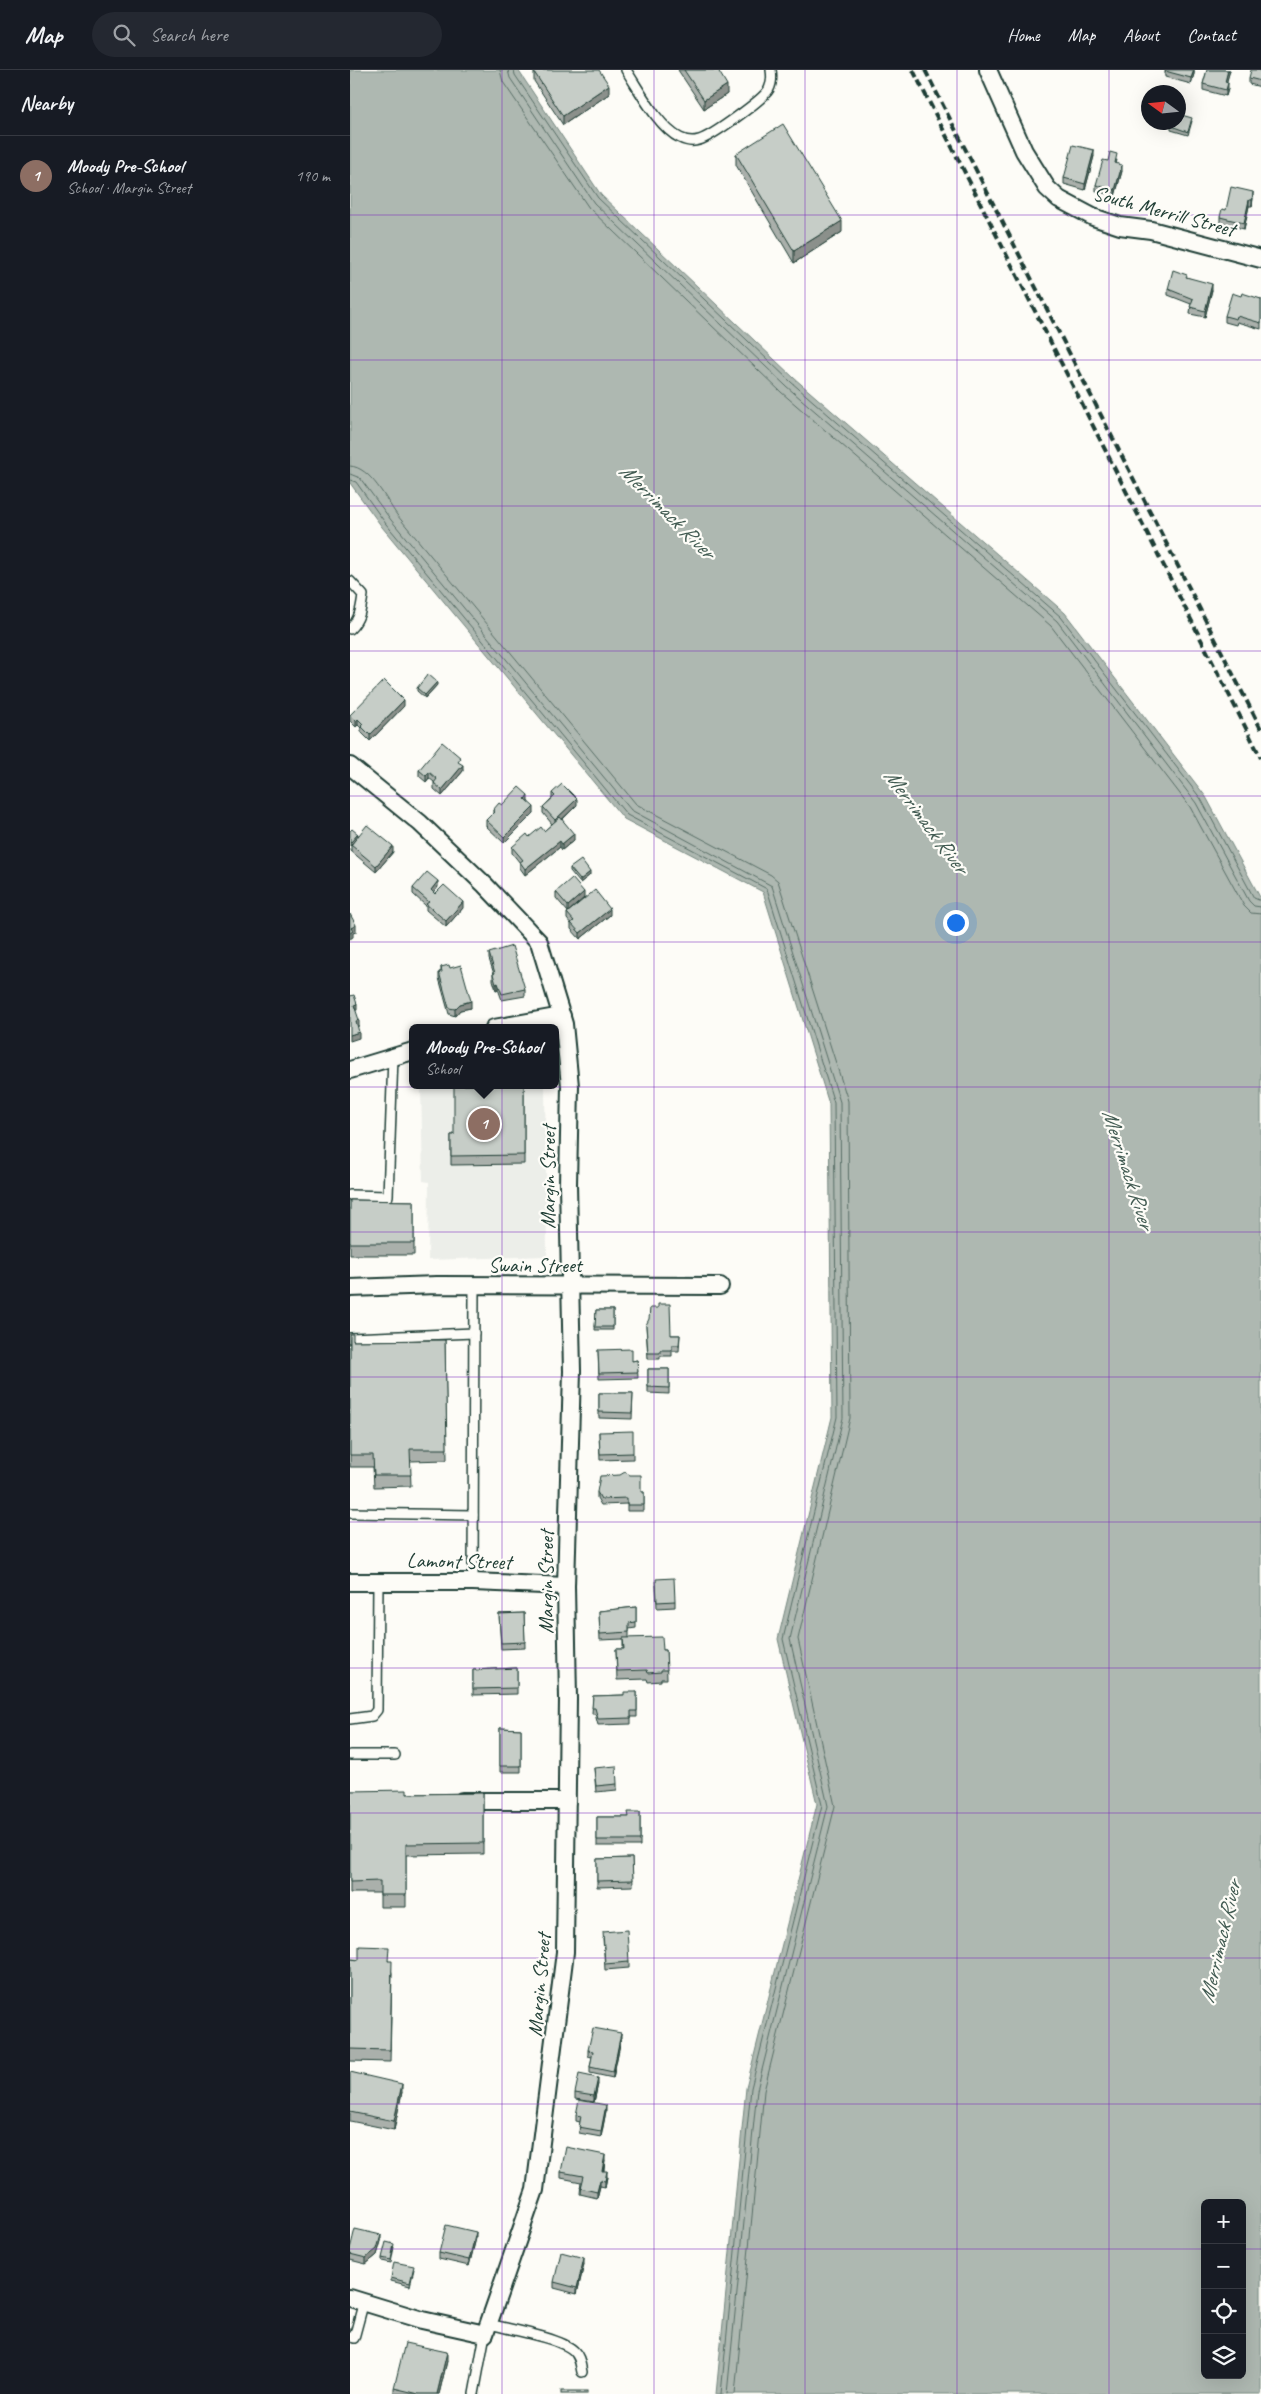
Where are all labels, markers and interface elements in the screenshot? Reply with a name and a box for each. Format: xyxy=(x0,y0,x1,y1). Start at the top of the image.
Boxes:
search box xyxy=(92,12,442,57)
text: Map xyxy=(25,20,62,50)
icon: search xyxy=(110,21,138,49)
text: Search here xyxy=(150,23,228,47)
text: Home xyxy=(1007,24,1040,46)
text: Map xyxy=(1068,24,1095,46)
text: About xyxy=(1123,24,1159,46)
text: Contact xyxy=(1187,24,1236,46)
north arrow xyxy=(1141,85,1186,130)
text: Nearby xyxy=(20,90,73,116)
text: Moody Pre-School xyxy=(67,154,183,178)
text: 1 xyxy=(32,166,40,186)
text: 190 m xyxy=(296,166,330,186)
text: School · Margin Street xyxy=(67,178,191,198)
street label: South Merrill Street xyxy=(1090,180,1241,243)
water label: Merrimack River xyxy=(613,457,724,568)
water label: Merrimack River xyxy=(878,763,977,882)
your location xyxy=(943,910,969,936)
popup xyxy=(409,1024,559,1089)
text: Moody Pre-School xyxy=(426,1035,542,1059)
text: School xyxy=(426,1059,460,1079)
pin: 1 xyxy=(468,1105,500,1143)
water label: Merrimack River xyxy=(1096,1106,1162,1236)
street label: Margin Street xyxy=(535,1122,561,1229)
street label: Swain Street xyxy=(488,1252,584,1278)
street label: Margin Street xyxy=(533,1527,559,1634)
street label: Lamont Street xyxy=(407,1547,515,1575)
water label: Merrimack River xyxy=(1192,1875,1248,2005)
street label: Margin Street xyxy=(522,1929,557,2038)
map controls xyxy=(1201,2199,1246,2379)
button: + xyxy=(1201,2199,1246,2244)
button: − xyxy=(1201,2244,1246,2289)
button: locate xyxy=(1201,2289,1246,2334)
button: layers xyxy=(1201,2334,1246,2379)

